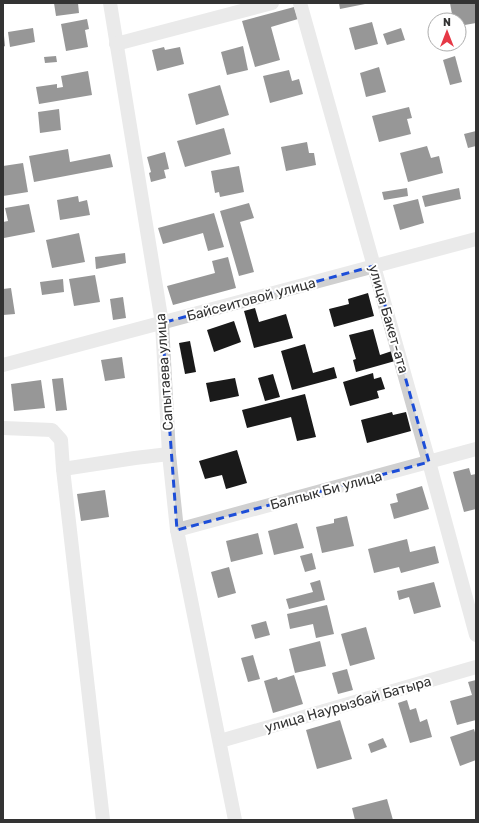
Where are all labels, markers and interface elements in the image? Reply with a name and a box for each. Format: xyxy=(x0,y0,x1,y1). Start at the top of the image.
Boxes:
north arrow xyxy=(427,12,467,52)
text: N xyxy=(443,16,451,29)
street label: улица Бакет-ата xyxy=(365,263,412,375)
street label: Байсеитовой улица xyxy=(185,274,317,325)
street label: Сапытаева улица xyxy=(152,313,177,431)
street label: Балпык Би улица xyxy=(268,467,384,514)
street label: улица Наурызбай Батыра xyxy=(263,673,433,736)

